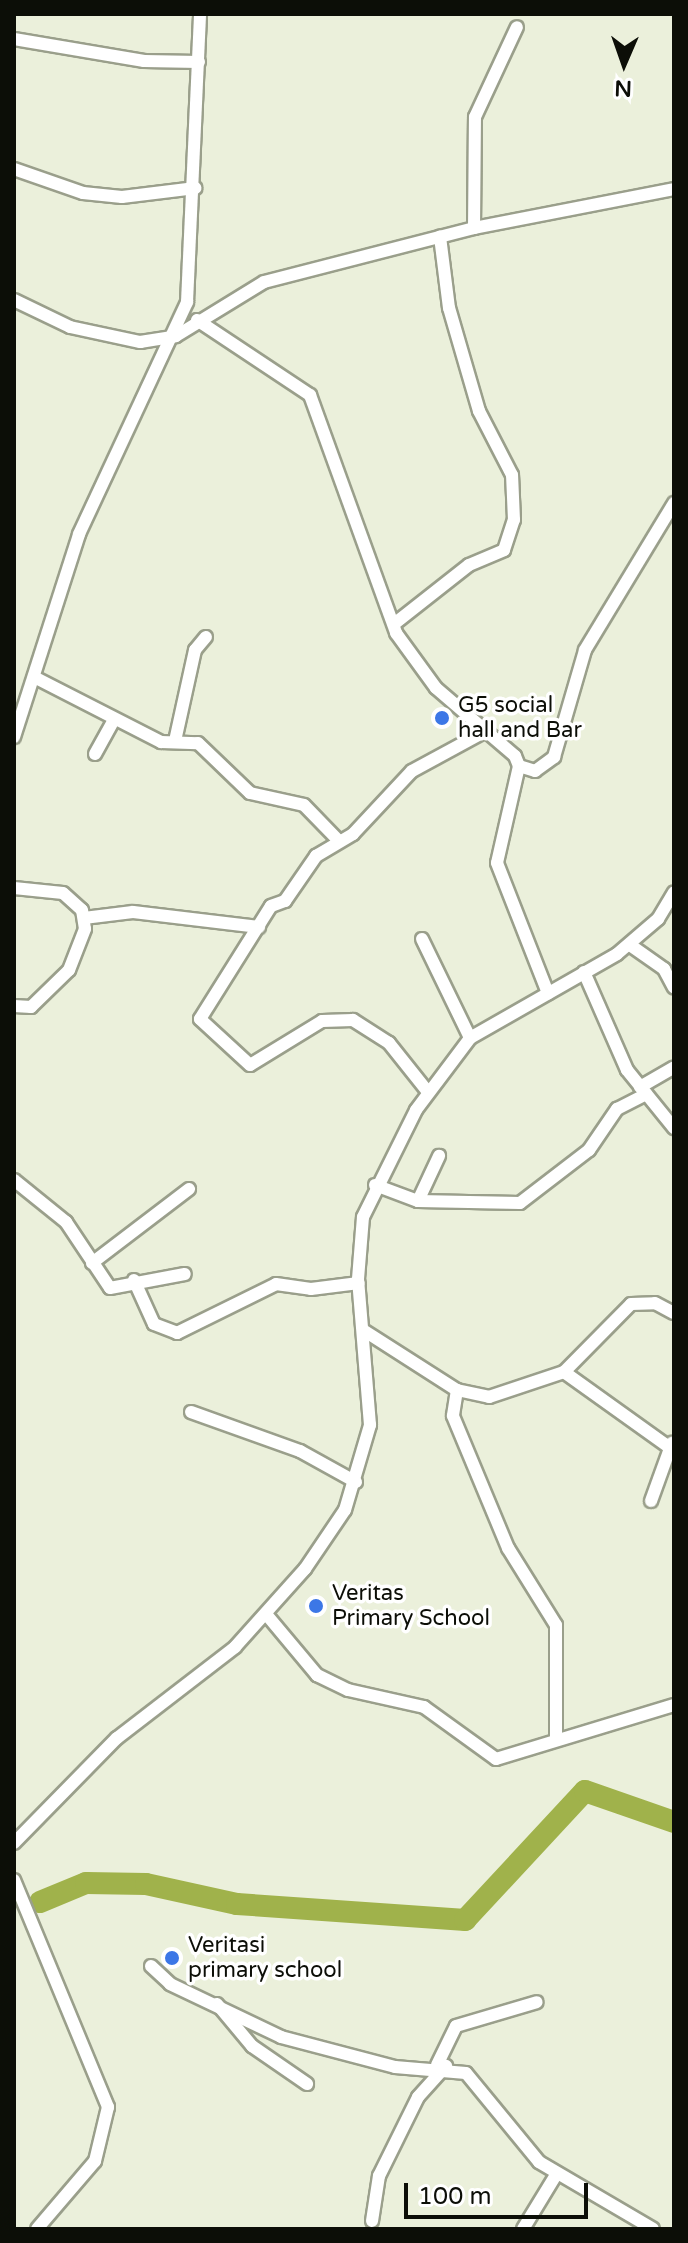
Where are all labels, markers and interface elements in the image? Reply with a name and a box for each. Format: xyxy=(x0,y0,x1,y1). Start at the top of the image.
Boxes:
north arrow xyxy=(584,24,664,104)
text: N xyxy=(614,75,632,101)
place label: G5 social hall and Bar xyxy=(458,692,582,744)
marker: G5 social hall and Bar xyxy=(433,709,451,727)
place label: Veritas Primary School xyxy=(332,1580,490,1632)
marker: Veritas Primary School xyxy=(307,1597,325,1615)
place label: Veritasi primary school xyxy=(188,1932,342,1984)
marker: Veritasi primary school xyxy=(163,1949,181,1967)
scale bar xyxy=(408,2167,592,2217)
text: 100 m xyxy=(418,2182,492,2211)

